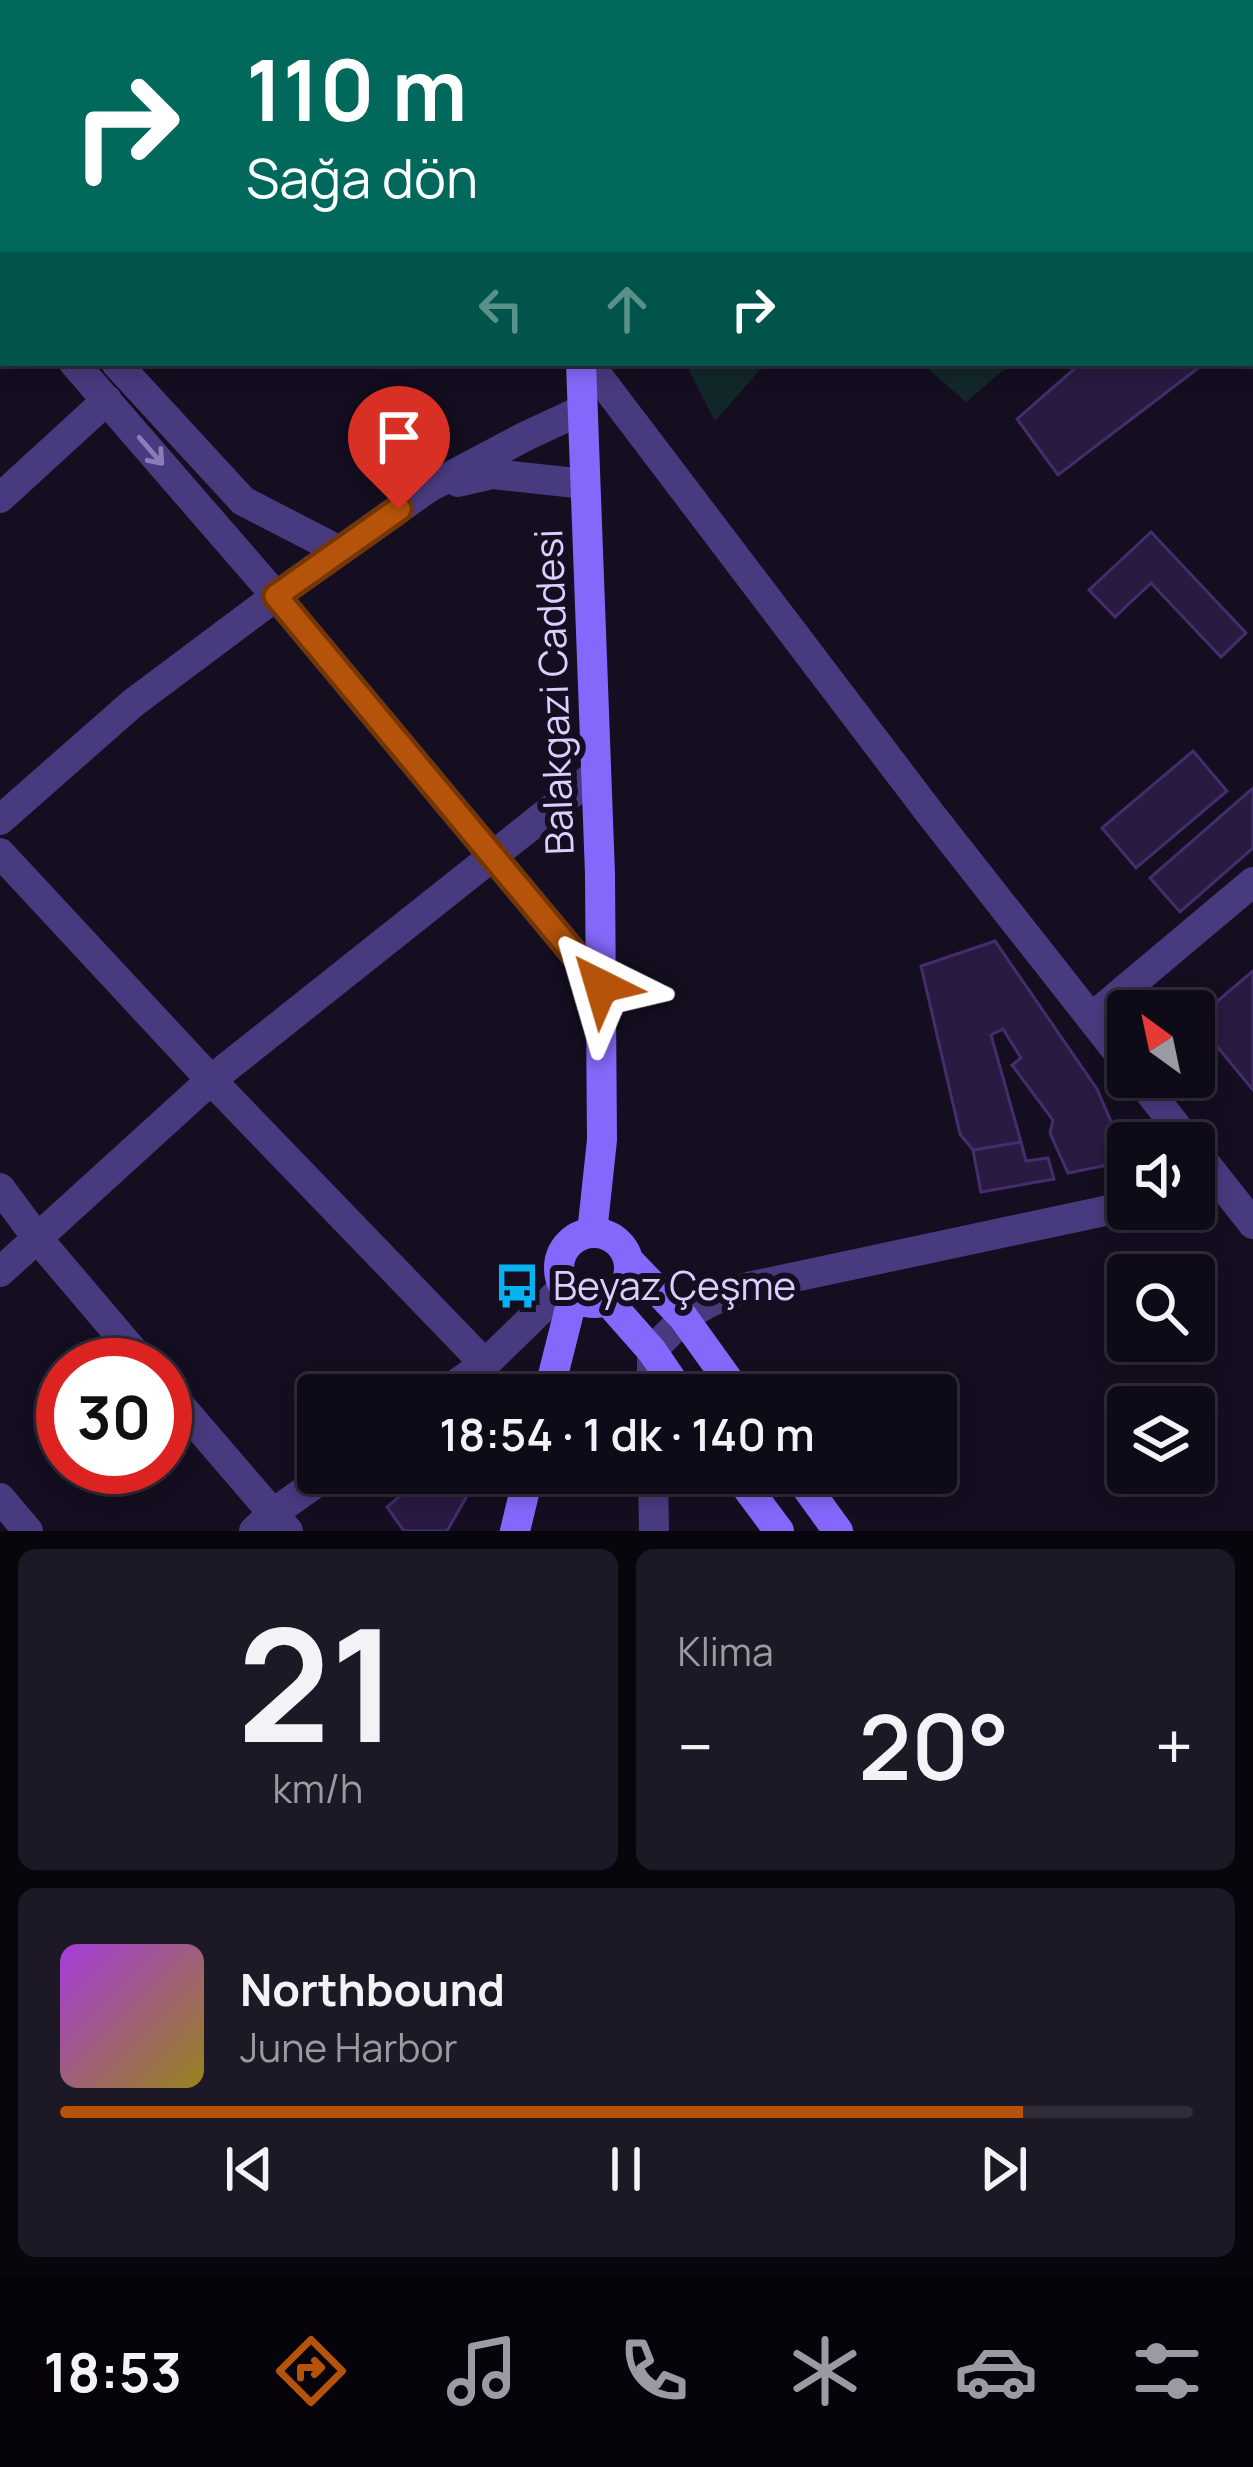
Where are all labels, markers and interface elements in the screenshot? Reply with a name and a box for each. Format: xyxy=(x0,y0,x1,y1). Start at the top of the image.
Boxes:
text: 110 m xyxy=(246,31,467,146)
icon: right xyxy=(48,48,204,204)
text: Sağa dön xyxy=(246,140,478,214)
icon: left xyxy=(468,276,534,342)
icon: ahead xyxy=(594,276,660,342)
icon: right xyxy=(720,276,786,342)
pin xyxy=(348,386,450,509)
icon: arrive xyxy=(366,404,432,470)
one-way arrow xyxy=(137,435,164,466)
street label: Balakgazi Caddesi xyxy=(520,528,586,856)
position arrow xyxy=(538,923,664,1049)
north arrow xyxy=(1107,990,1215,1098)
map controls xyxy=(1107,990,1215,1494)
button: sound xyxy=(1107,1122,1215,1230)
button: search xyxy=(1107,1254,1215,1362)
place label: Beyaz Çeşme xyxy=(553,1258,796,1312)
bus stop icon: Beyaz Çeşme xyxy=(492,1261,542,1311)
speed limit sign: 30 xyxy=(36,1338,192,1494)
button: layers xyxy=(1107,1386,1215,1494)
text: 18:54 · 1 dk · 140 m xyxy=(439,1403,815,1465)
text: 21 xyxy=(237,1576,398,1789)
text: Klima xyxy=(678,1624,774,1678)
text: 20° xyxy=(858,1684,1010,1807)
text: − xyxy=(678,1701,713,1791)
text: + xyxy=(1155,1701,1193,1791)
text: km/h xyxy=(272,1761,363,1815)
text: Northbound xyxy=(240,1958,505,2020)
text: June Harbor xyxy=(240,2020,458,2074)
icon: previous xyxy=(216,2136,282,2202)
icon: pause xyxy=(593,2136,659,2202)
icon: next xyxy=(971,2136,1037,2202)
icon: directions xyxy=(269,2329,353,2413)
icon: music xyxy=(440,2329,524,2413)
icon: phone xyxy=(612,2329,696,2413)
icon: climate xyxy=(783,2329,867,2413)
icon: car xyxy=(954,2329,1038,2413)
icon: filters xyxy=(1125,2329,1209,2413)
text: 18:53 xyxy=(44,2334,182,2408)

